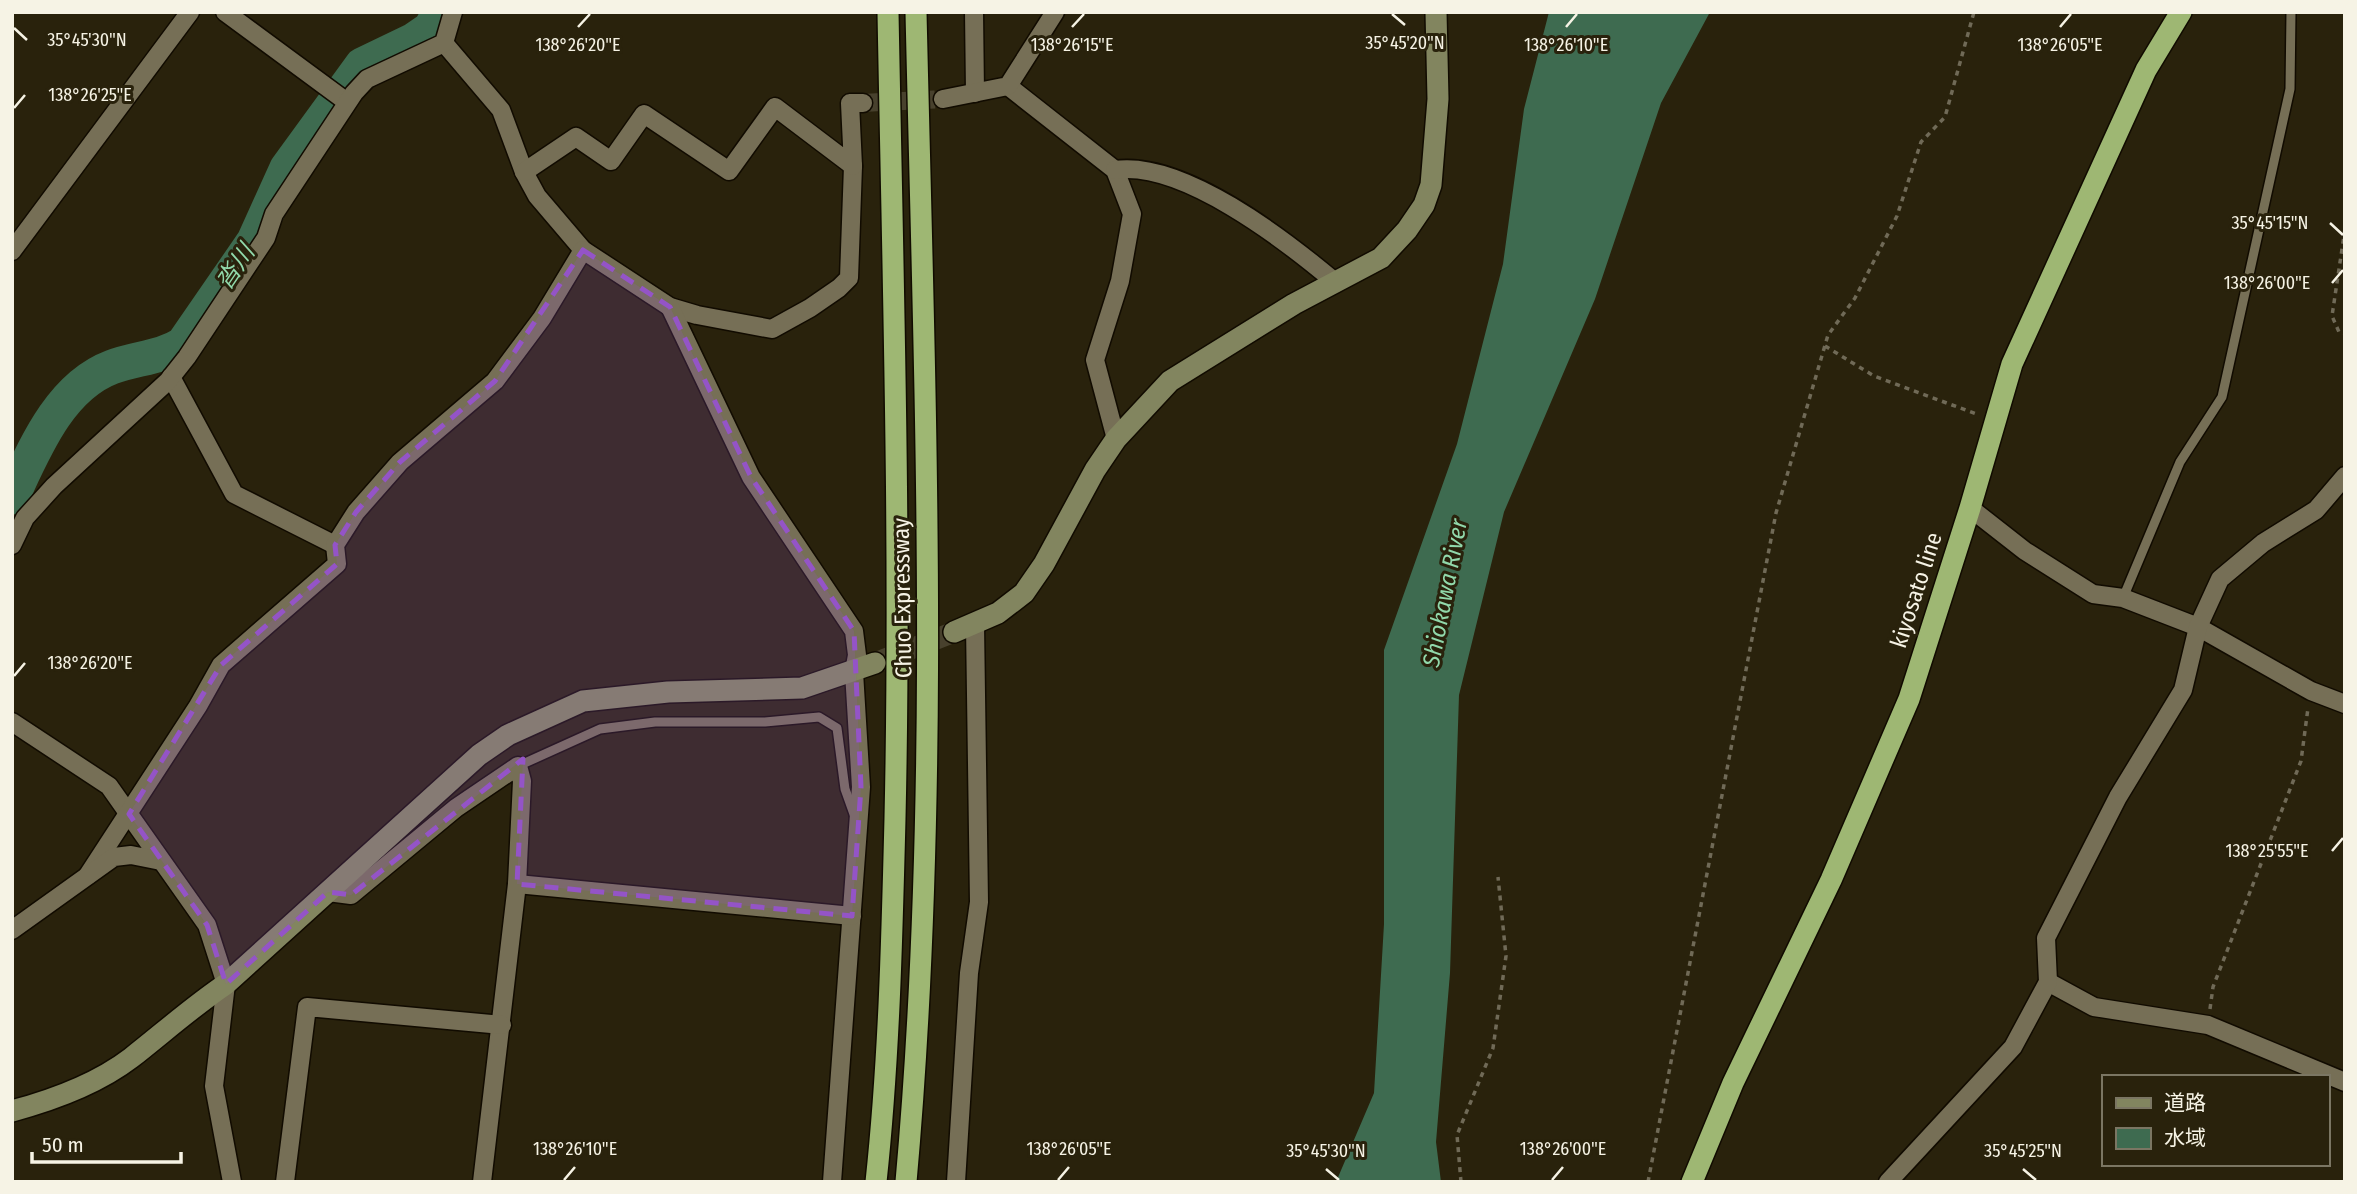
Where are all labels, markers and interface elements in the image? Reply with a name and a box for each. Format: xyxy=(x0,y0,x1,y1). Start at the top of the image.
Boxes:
text: 35°45'30"N xyxy=(47,29,127,51)
text: 35°45'20"N xyxy=(1365,32,1445,54)
text: 138°26'20"E xyxy=(535,34,621,56)
text: 138°26'15"E xyxy=(1031,34,1113,56)
text: 138°26'10"E xyxy=(1524,34,1608,56)
text: 138°26'05"E xyxy=(2018,34,2102,56)
text: 138°26'25"E xyxy=(48,84,132,106)
text: 35°45'15"N xyxy=(2231,212,2309,234)
water label: 沓川 xyxy=(210,237,262,295)
text: 138°26'00"E xyxy=(2224,272,2310,294)
water label: Shiokawa River xyxy=(1417,516,1473,670)
street label: Chuo Expressway xyxy=(887,517,917,678)
street label: kiyosato line xyxy=(1884,529,1948,651)
text: 138°26'20"E xyxy=(47,652,133,674)
text: 138°25'55"E xyxy=(2225,840,2309,862)
legend xyxy=(2102,1075,2329,1166)
text: 道路 xyxy=(2164,1090,2206,1116)
scale bar xyxy=(32,1120,180,1164)
text: 水域 xyxy=(2164,1125,2206,1151)
text: 50 m xyxy=(42,1132,84,1158)
text: 138°26'10"E xyxy=(533,1138,617,1160)
text: 138°26'05"E xyxy=(1027,1138,1111,1160)
text: 138°26'00"E xyxy=(1520,1138,1606,1160)
text: 35°45'30"N xyxy=(1286,1140,1366,1162)
text: 35°45'25"N xyxy=(1984,1140,2062,1162)

